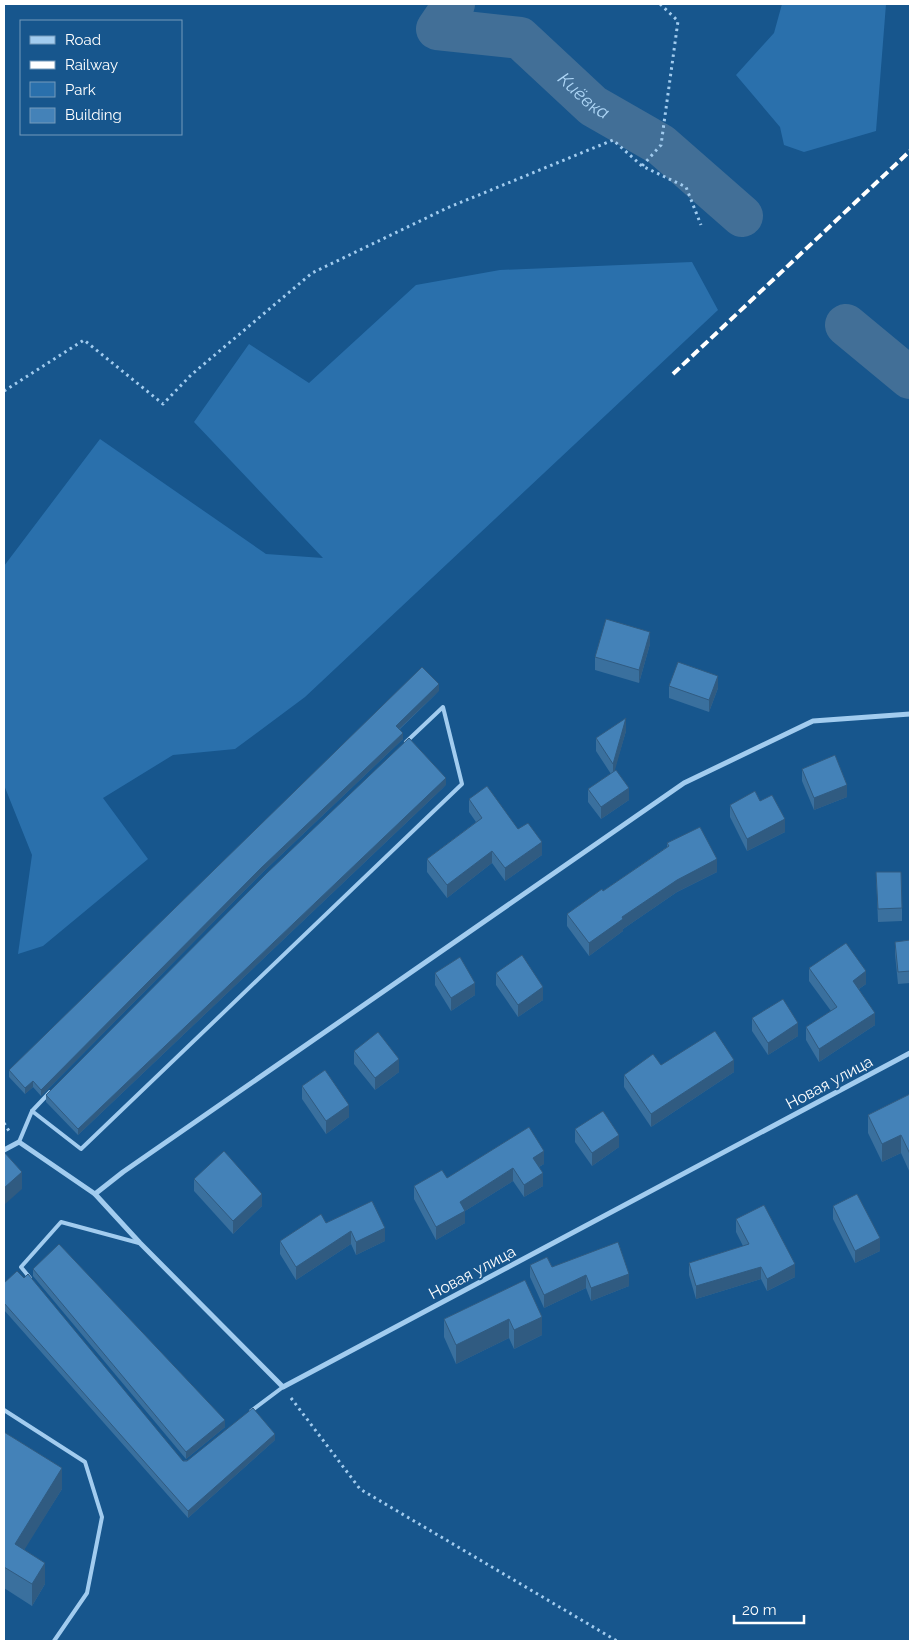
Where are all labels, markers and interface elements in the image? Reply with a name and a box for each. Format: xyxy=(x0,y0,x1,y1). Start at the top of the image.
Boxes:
legend xyxy=(20,20,182,135)
text: Road xyxy=(65,31,101,49)
text: Railway xyxy=(65,56,118,74)
water label: Киёвка xyxy=(554,68,614,123)
text: Park xyxy=(65,81,96,99)
text: Building xyxy=(65,106,122,124)
street label: Новая улица xyxy=(783,1052,876,1113)
street label: Новая улица xyxy=(426,1242,519,1303)
scale bar xyxy=(734,1592,804,1624)
text: 20 m xyxy=(742,1601,777,1619)

